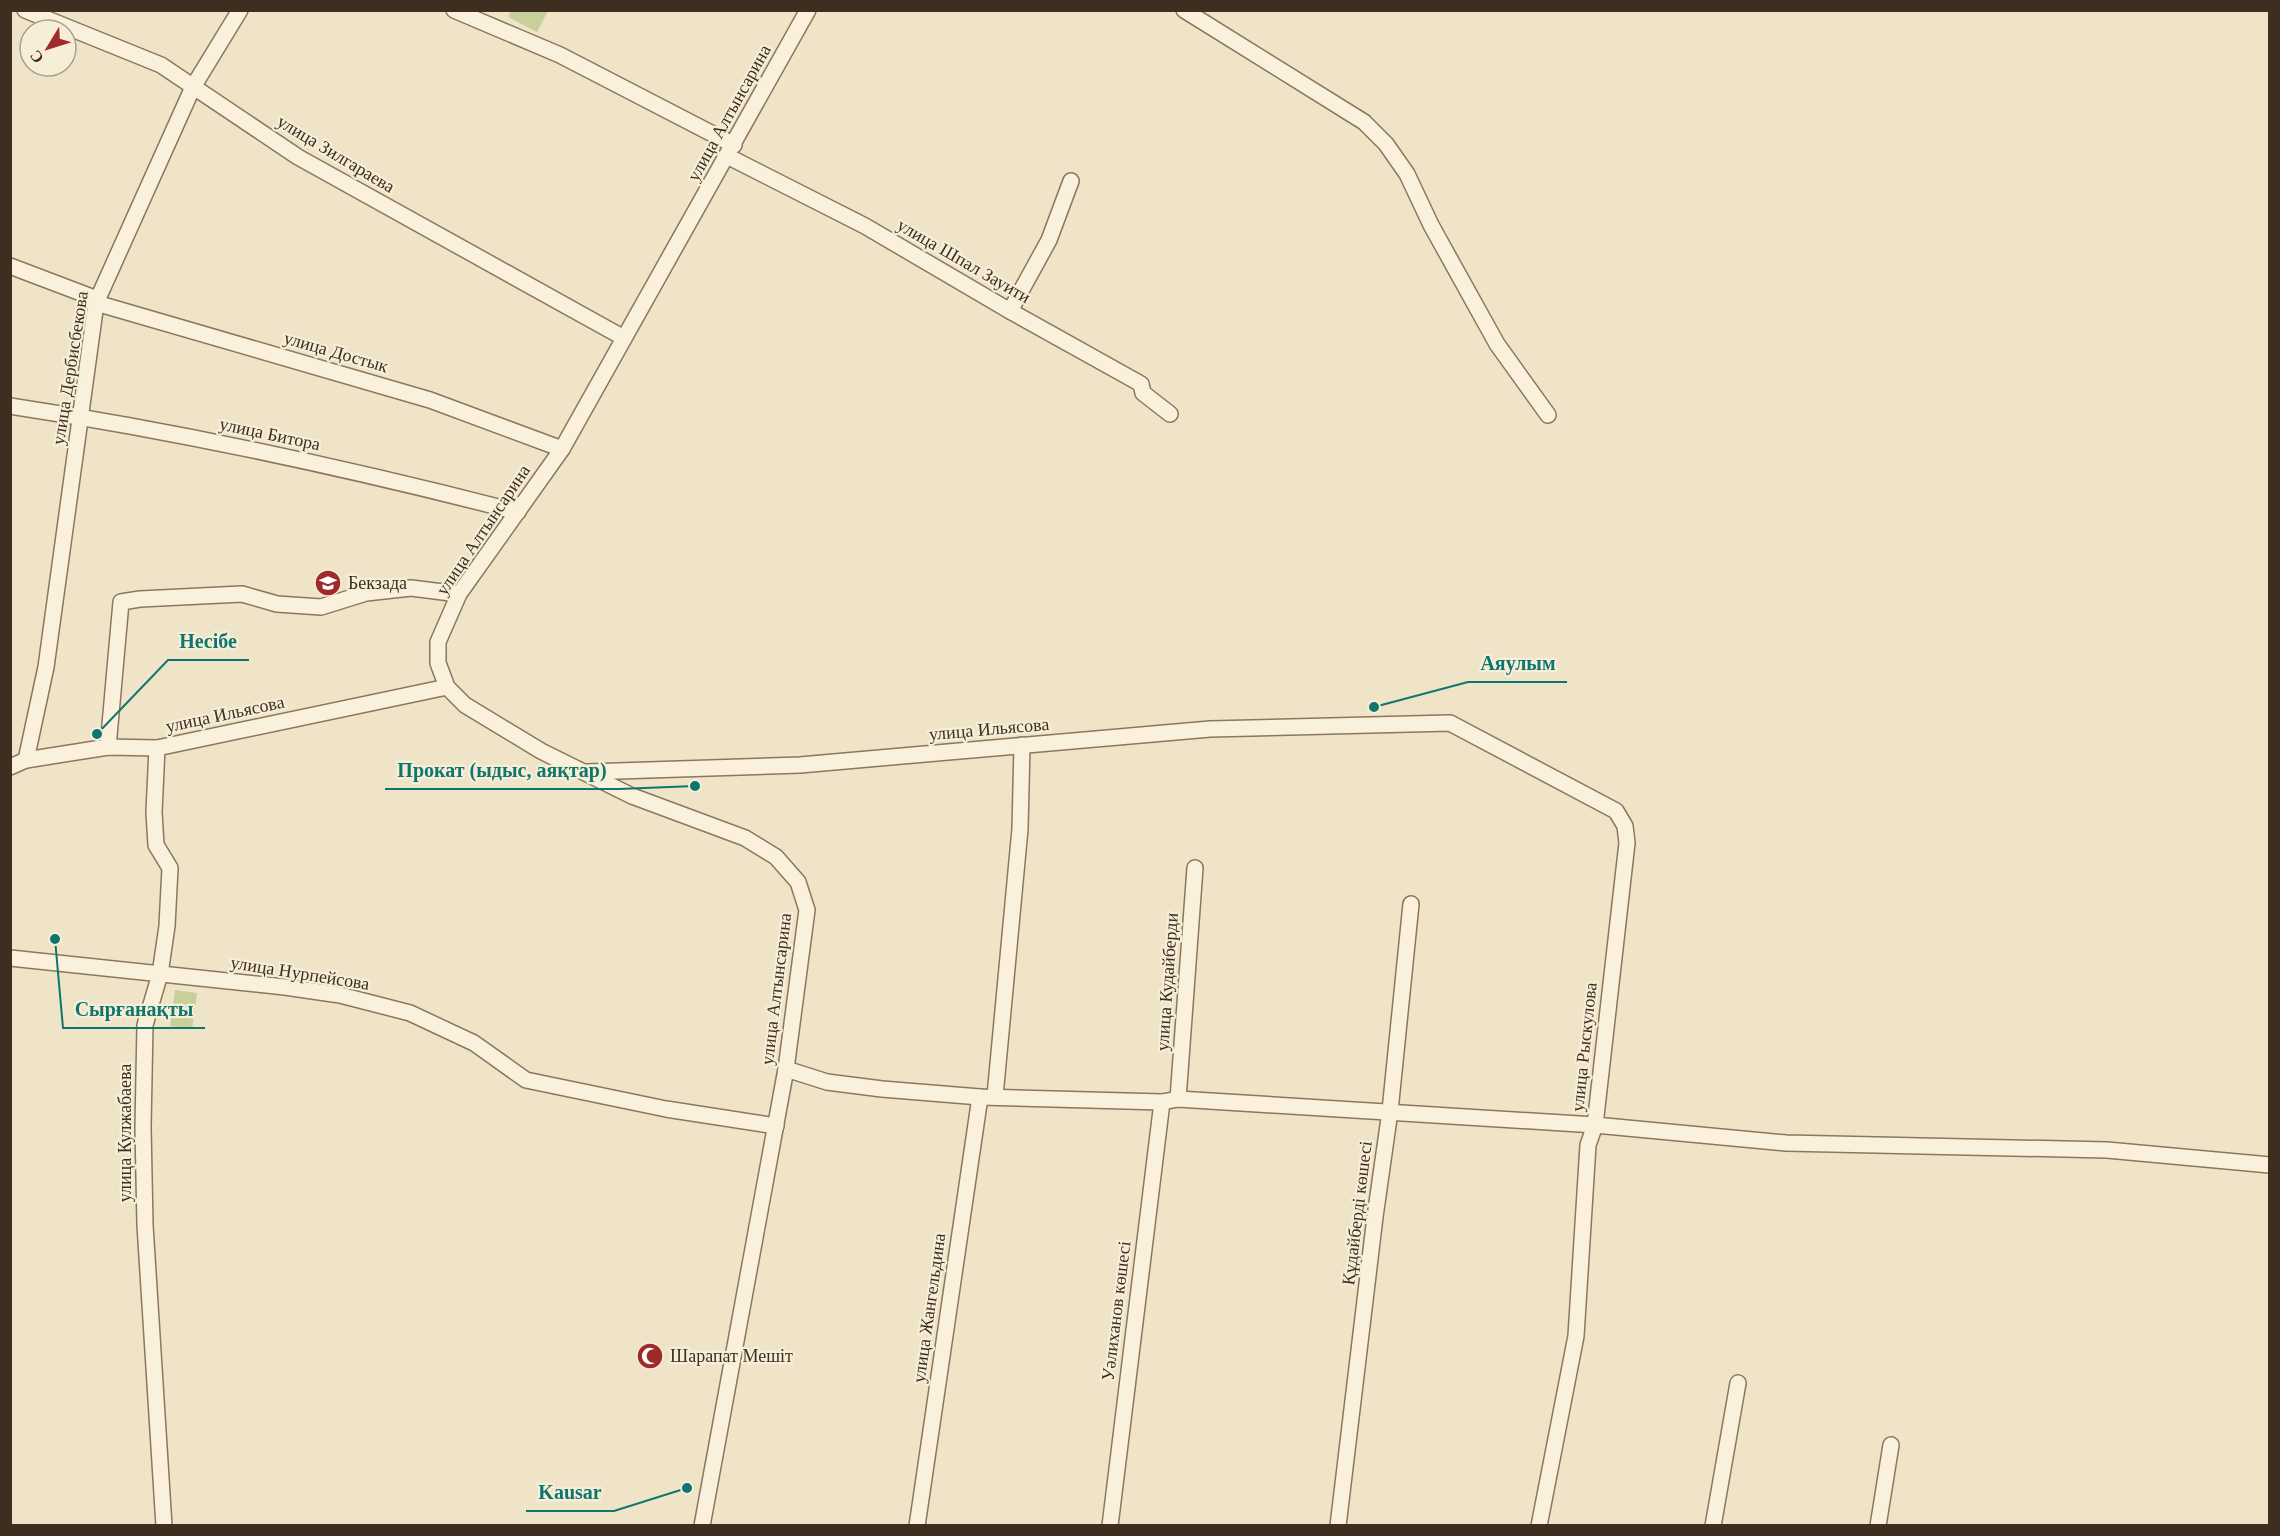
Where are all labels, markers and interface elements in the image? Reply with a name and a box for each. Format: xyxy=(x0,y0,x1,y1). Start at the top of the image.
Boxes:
north arrow xyxy=(18,18,78,78)
street label: улица Алтынсарина xyxy=(683,41,775,185)
text: С xyxy=(26,47,47,67)
street label: улица Зилгараева xyxy=(274,111,398,197)
street label: улица Шпал Зауити xyxy=(894,215,1035,307)
street label: улица Дербисбекова xyxy=(48,290,92,446)
street label: улица Достык xyxy=(282,328,391,376)
street label: улица Битора xyxy=(218,414,322,454)
street label: улица Алтынсарина xyxy=(432,461,534,599)
school or university icon: Бекзада xyxy=(313,568,343,598)
place label: Бекзада xyxy=(348,573,407,593)
callout: Несібе xyxy=(168,622,249,660)
text: Несібе xyxy=(179,630,237,652)
callout: Аяулым xyxy=(1468,644,1567,682)
text: Аяулым xyxy=(1480,652,1556,675)
street label: улица Ильясова xyxy=(164,692,286,736)
street label: улица Ильясова xyxy=(928,714,1050,744)
callout: Прокат (ыдыс, аяқтар) xyxy=(385,751,619,789)
text: Прокат (ыдыс, аяқтар) xyxy=(397,759,607,782)
street label: улица Алтынсарина xyxy=(757,912,795,1066)
street label: улица Кудайберди xyxy=(1152,912,1182,1052)
street label: улица Нурпейсова xyxy=(229,952,371,994)
street label: улица Рыскулова xyxy=(1567,981,1601,1113)
callout: Сырғанақты xyxy=(63,990,205,1028)
text: Сырғанақты xyxy=(75,998,194,1021)
street label: улица Кулжабаева xyxy=(115,1064,135,1202)
street label: Құдайберді көшесі xyxy=(1338,1140,1376,1286)
street label: улица Жангельдина xyxy=(909,1232,949,1384)
street label: Уәлиханов көшесі xyxy=(1097,1240,1135,1382)
mosque icon: Шарапат Мешіт xyxy=(635,1341,665,1371)
place label: Шарапат Мешіт xyxy=(670,1346,793,1366)
callout: Kausar xyxy=(526,1473,614,1511)
text: Kausar xyxy=(538,1481,602,1503)

